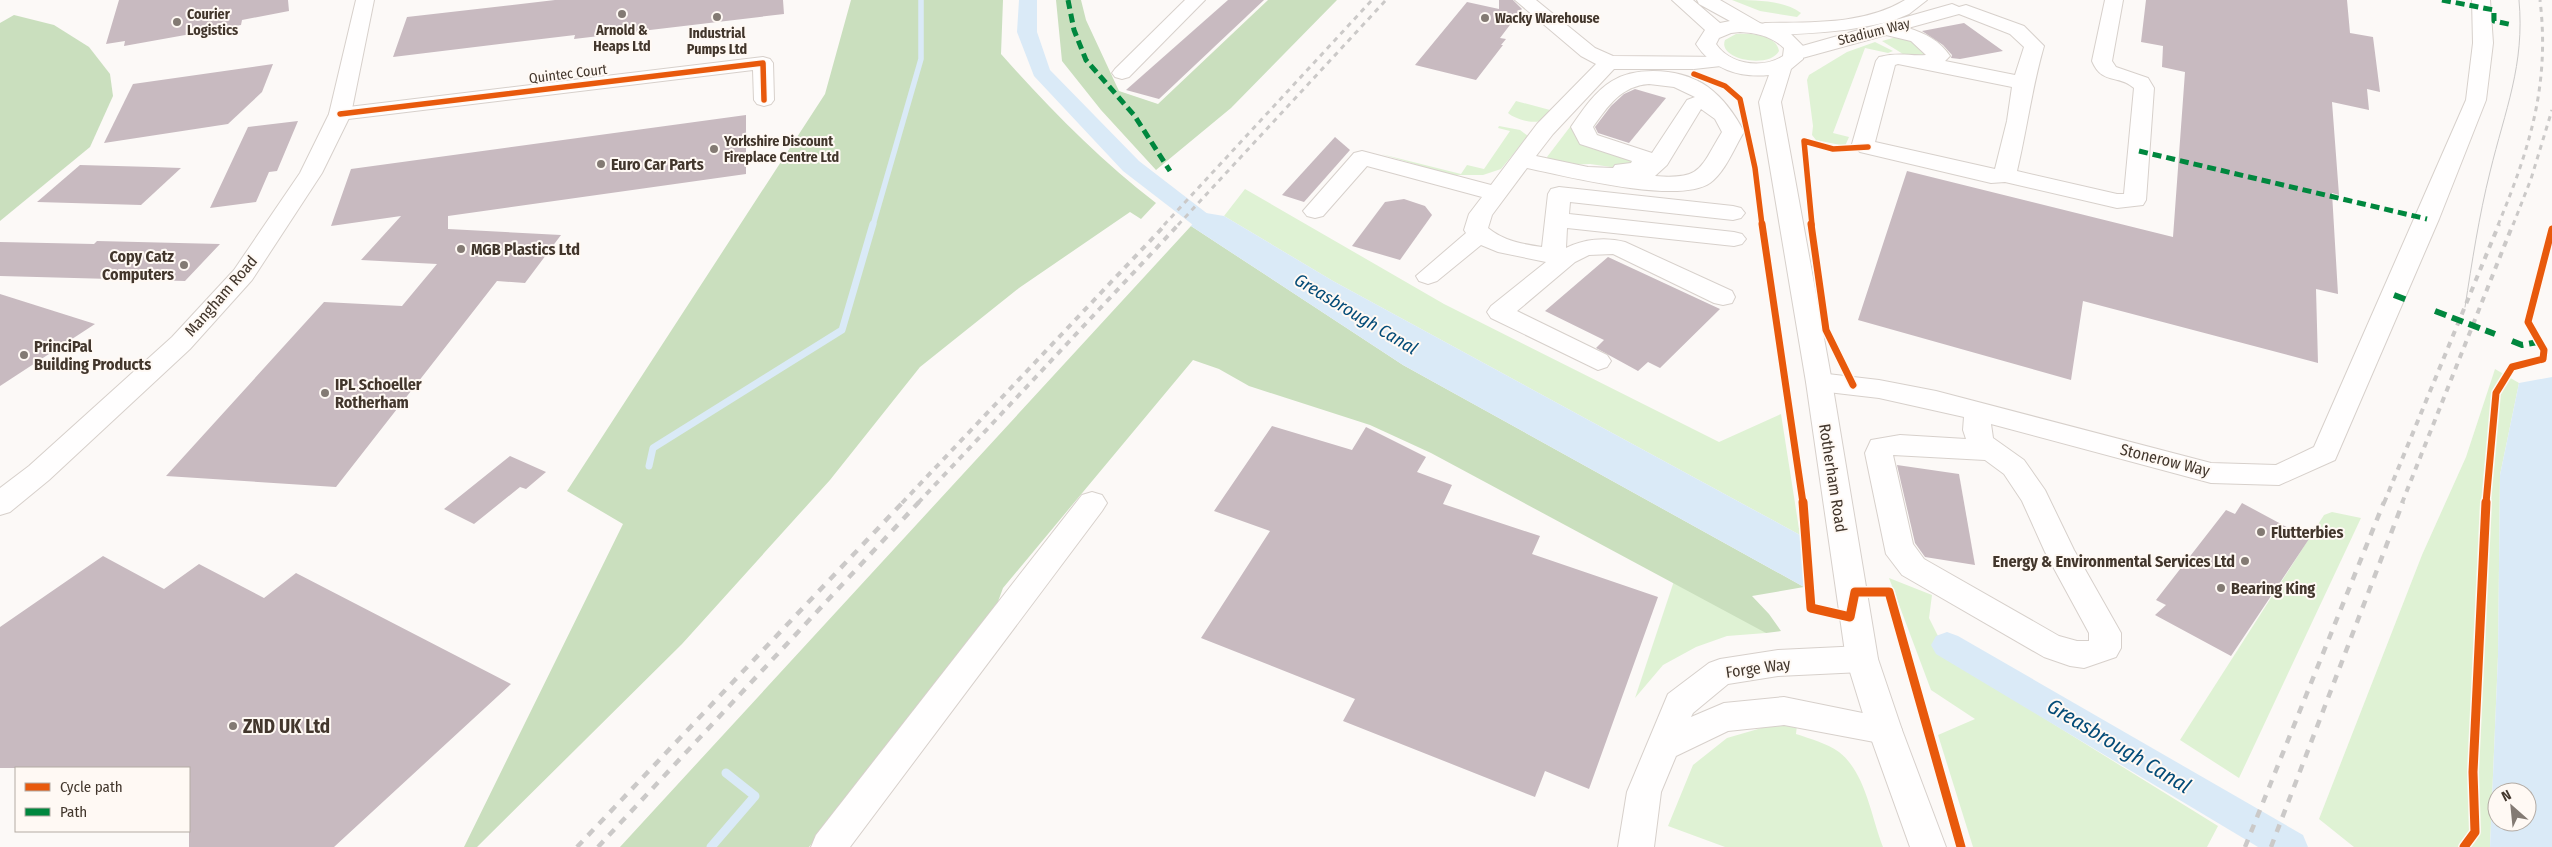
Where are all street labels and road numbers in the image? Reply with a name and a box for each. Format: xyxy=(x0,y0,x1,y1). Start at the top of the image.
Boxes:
street label: Stadium Way xyxy=(1836,15,1913,49)
street label: Quintec Court xyxy=(528,61,608,87)
street label: Mangham Road xyxy=(181,252,261,340)
street label: Rotherham Road xyxy=(1815,422,1851,534)
street label: Stonerow Way xyxy=(2118,440,2213,481)
street label: Forge Way xyxy=(1724,654,1793,682)

